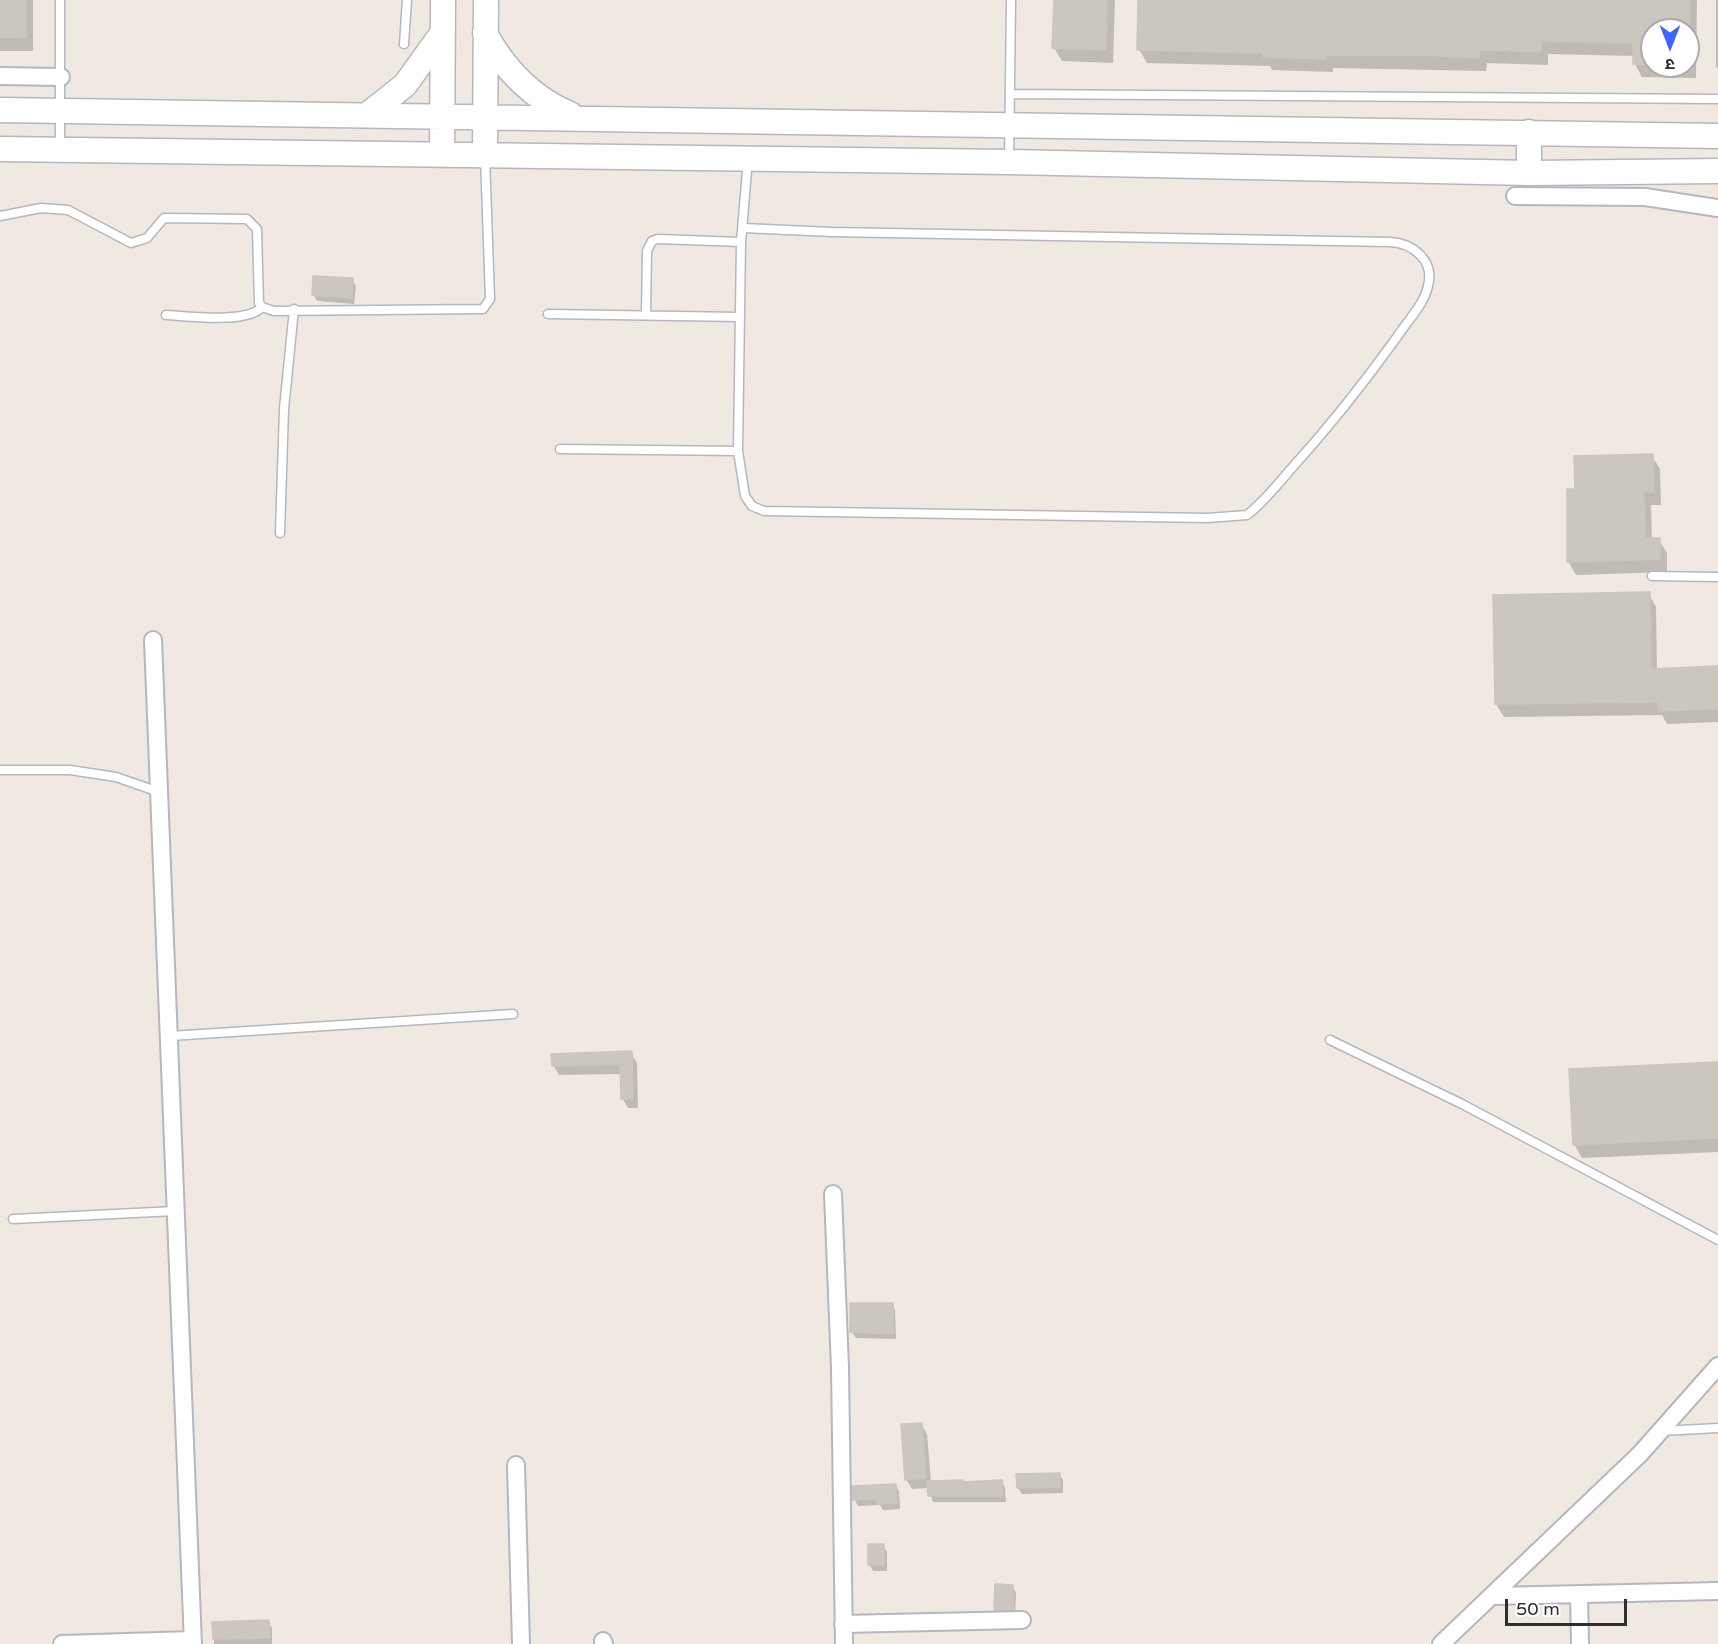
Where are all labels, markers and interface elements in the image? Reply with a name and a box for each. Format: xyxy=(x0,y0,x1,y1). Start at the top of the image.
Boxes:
north arrow xyxy=(1640,18,1700,78)
text: उ xyxy=(1665,54,1675,74)
scale bar xyxy=(1508,1587,1630,1625)
text: 50 m xyxy=(1516,1598,1560,1620)

